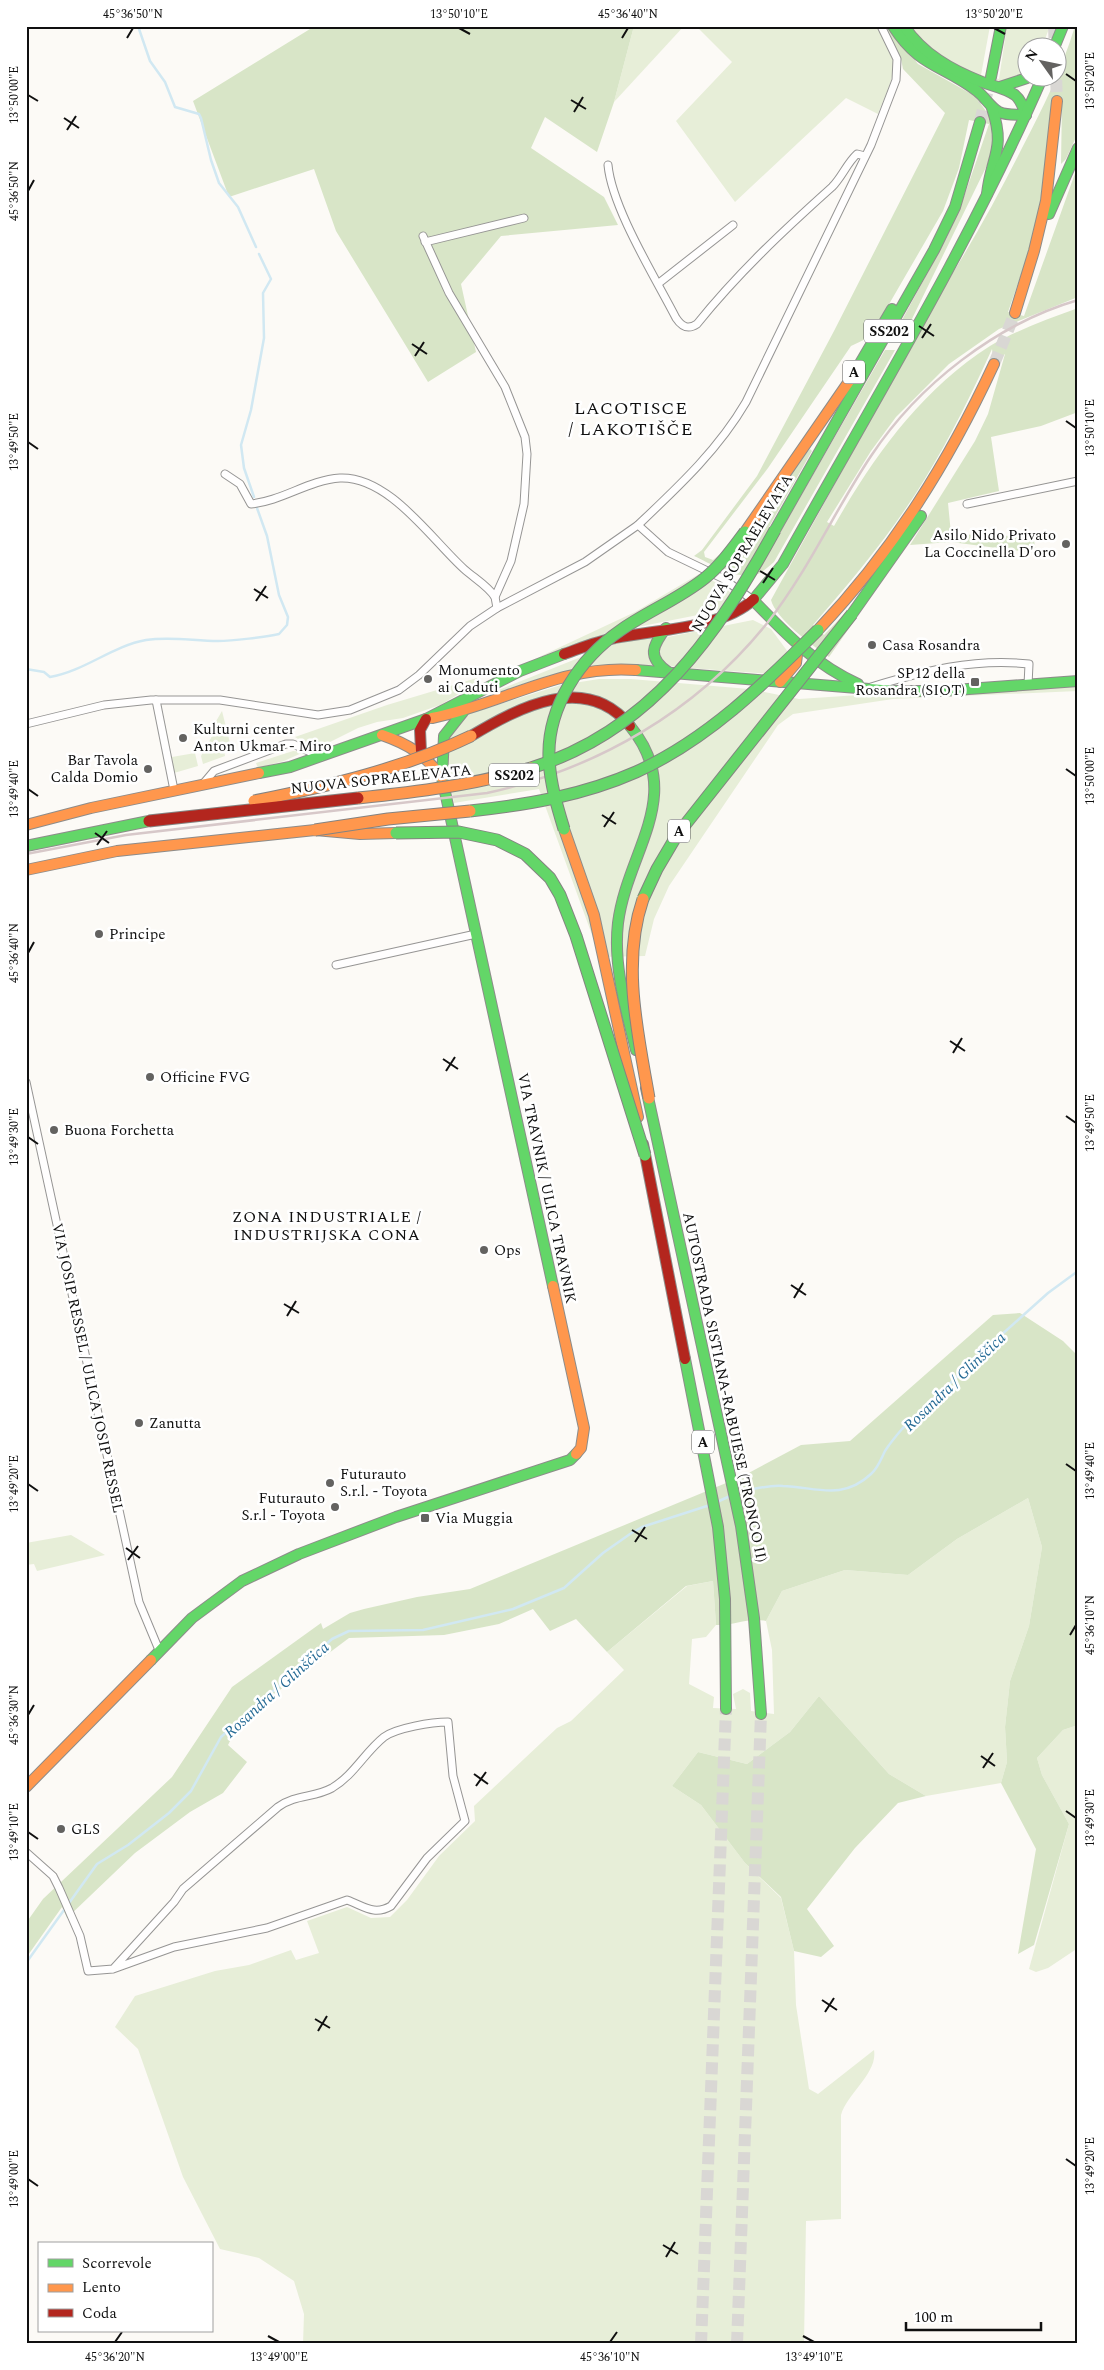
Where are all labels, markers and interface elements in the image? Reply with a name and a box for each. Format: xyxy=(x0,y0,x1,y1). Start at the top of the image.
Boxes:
text: 45°36'50"N xyxy=(103,5,163,24)
text: 13°50'10"E xyxy=(430,5,488,24)
text: 45°36'40"N xyxy=(598,5,658,24)
text: 13°50'20"E xyxy=(965,5,1023,24)
north arrow xyxy=(1016,38,1066,88)
text: N xyxy=(1020,45,1043,66)
text: 13°50'20"E xyxy=(1081,52,1100,110)
text: 13°50'00"E xyxy=(5,66,24,124)
text: 45°36'50"N xyxy=(5,161,24,221)
road number: SS202 xyxy=(864,320,914,342)
road number: A xyxy=(843,361,865,384)
district label: LACOTISCE / LAKOTIŠČE xyxy=(569,395,693,443)
text: 13°50'10"E xyxy=(1081,399,1100,457)
text: 13°49'50"E xyxy=(5,413,24,471)
street label: NUOVA SOPRAELEVATA xyxy=(686,470,799,637)
place label: Asilo Nido Privato La Coccinella D'oro xyxy=(924,524,1056,564)
marker: Asilo Nido Privato La Coccinella D'oro xyxy=(1060,538,1072,550)
place label: Casa Rosandra xyxy=(882,634,981,657)
marker: Casa Rosandra xyxy=(866,639,878,651)
place label: Monumento ai Caduti xyxy=(438,659,520,699)
place label: SP12 della Rosandra (SIOT) xyxy=(855,662,966,702)
marker: Monumento ai Caduti xyxy=(422,673,434,685)
marker: SP12 della Rosandra (SIOT) xyxy=(969,676,981,688)
place label: Kulturni center Anton Ukmar - Miro xyxy=(193,718,332,758)
marker: Kulturni center Anton Ukmar - Miro xyxy=(177,732,189,744)
text: 13°50'00"E xyxy=(1081,747,1100,805)
place label: Bar Tavola Calda Domio xyxy=(51,749,139,789)
street label: NUOVA SOPRAELEVATA xyxy=(290,759,472,800)
text: 13°49'40"E xyxy=(5,760,24,818)
marker: Bar Tavola Calda Domio xyxy=(142,763,154,775)
road number: SS202 xyxy=(489,764,539,786)
road number: A xyxy=(668,819,690,842)
text: 45°36'40"N xyxy=(5,923,24,983)
place label: Principe xyxy=(109,923,166,946)
marker: Principe xyxy=(93,928,105,940)
place label: Officine FVG xyxy=(160,1066,250,1089)
marker: Officine FVG xyxy=(144,1071,156,1083)
street label: VIA TRAVNIK / ULICA TRAVNIK xyxy=(511,1071,582,1306)
text: 13°49'50"E xyxy=(1081,1094,1100,1152)
text: 13°49'30"E xyxy=(5,1108,24,1166)
place label: Buona Forchetta xyxy=(64,1119,175,1142)
marker: Buona Forchetta xyxy=(48,1124,60,1136)
district label: ZONA INDUSTRIALE / INDUSTRIJSKA CONA xyxy=(232,1205,422,1247)
street label: AUTOSTRADA SISTIANA-RABUIESE (TRONCO II) xyxy=(679,1210,771,1564)
street label: VIA JOSIP RESSEL / ULICA JOSIP RESSEL xyxy=(45,1221,130,1515)
place label: Ops xyxy=(494,1239,521,1262)
marker: Ops xyxy=(478,1244,490,1256)
water label: Rosandra / Glinščica xyxy=(898,1326,1011,1437)
place label: Zanutta xyxy=(149,1412,202,1435)
marker: Zanutta xyxy=(133,1417,145,1429)
road number: A xyxy=(692,1430,714,1454)
text: 13°49'40"E xyxy=(1081,1442,1100,1500)
text: 13°49'20"E xyxy=(5,1455,24,1513)
place label: Futurauto S.r.l. - Toyota xyxy=(340,1463,428,1503)
marker: Futurauto S.r.l. - Toyota xyxy=(324,1477,336,1489)
place label: Futurauto S.r.l - Toyota xyxy=(242,1487,326,1527)
marker: Futurauto S.r.l - Toyota xyxy=(329,1501,341,1513)
place label: Via Muggia xyxy=(435,1507,513,1530)
marker: Via Muggia xyxy=(419,1512,431,1524)
text: 45°36'10"N xyxy=(1081,1595,1100,1655)
water label: Rosandra / Glinščica xyxy=(219,1636,335,1744)
text: 45°36'30"N xyxy=(5,1685,24,1745)
text: 13°49'30"E xyxy=(1081,1789,1100,1847)
text: 13°49'10"E xyxy=(5,1803,24,1861)
place label: GLS xyxy=(71,1818,100,1841)
marker: GLS xyxy=(55,1823,67,1835)
text: 13°49'20"E xyxy=(1081,2137,1100,2195)
text: 13°49'00"E xyxy=(5,2150,24,2208)
legend xyxy=(38,2242,212,2332)
text: Scorrevole xyxy=(82,2252,152,2275)
text: Lento xyxy=(82,2276,121,2299)
scale bar xyxy=(906,2300,1042,2332)
text: Coda xyxy=(82,2302,117,2325)
text: 100 m xyxy=(914,2306,953,2329)
text: 45°36'20"N xyxy=(85,2348,145,2367)
text: 13°49'00"E xyxy=(250,2348,308,2367)
text: 45°36'10"N xyxy=(580,2348,640,2367)
text: 13°49'10"E xyxy=(785,2348,843,2367)

